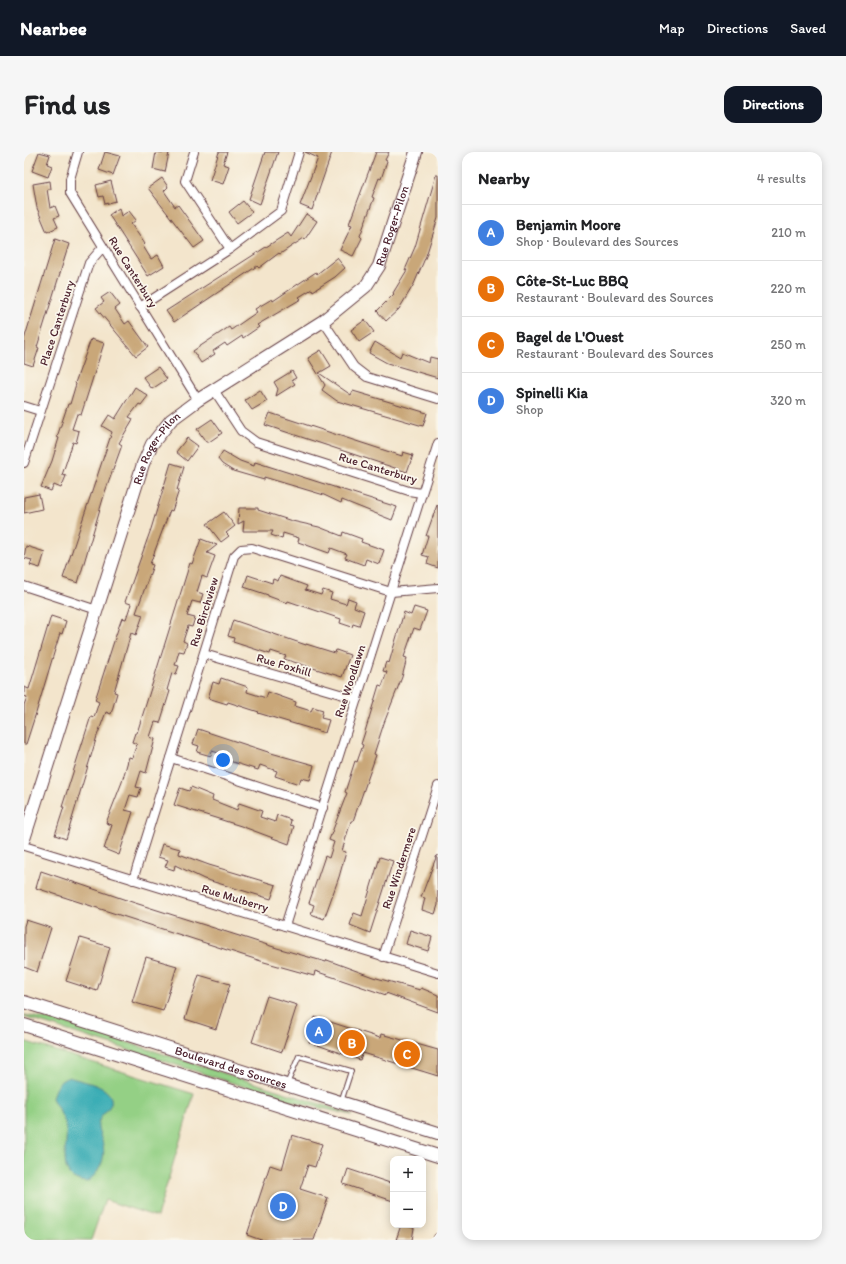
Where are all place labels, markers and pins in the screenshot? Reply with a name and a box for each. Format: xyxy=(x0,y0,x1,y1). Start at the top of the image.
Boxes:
pin: A xyxy=(306,1016,332,1046)
pin: B xyxy=(339,1028,365,1058)
pin: C xyxy=(394,1039,420,1069)
pin: D xyxy=(270,1191,296,1221)

